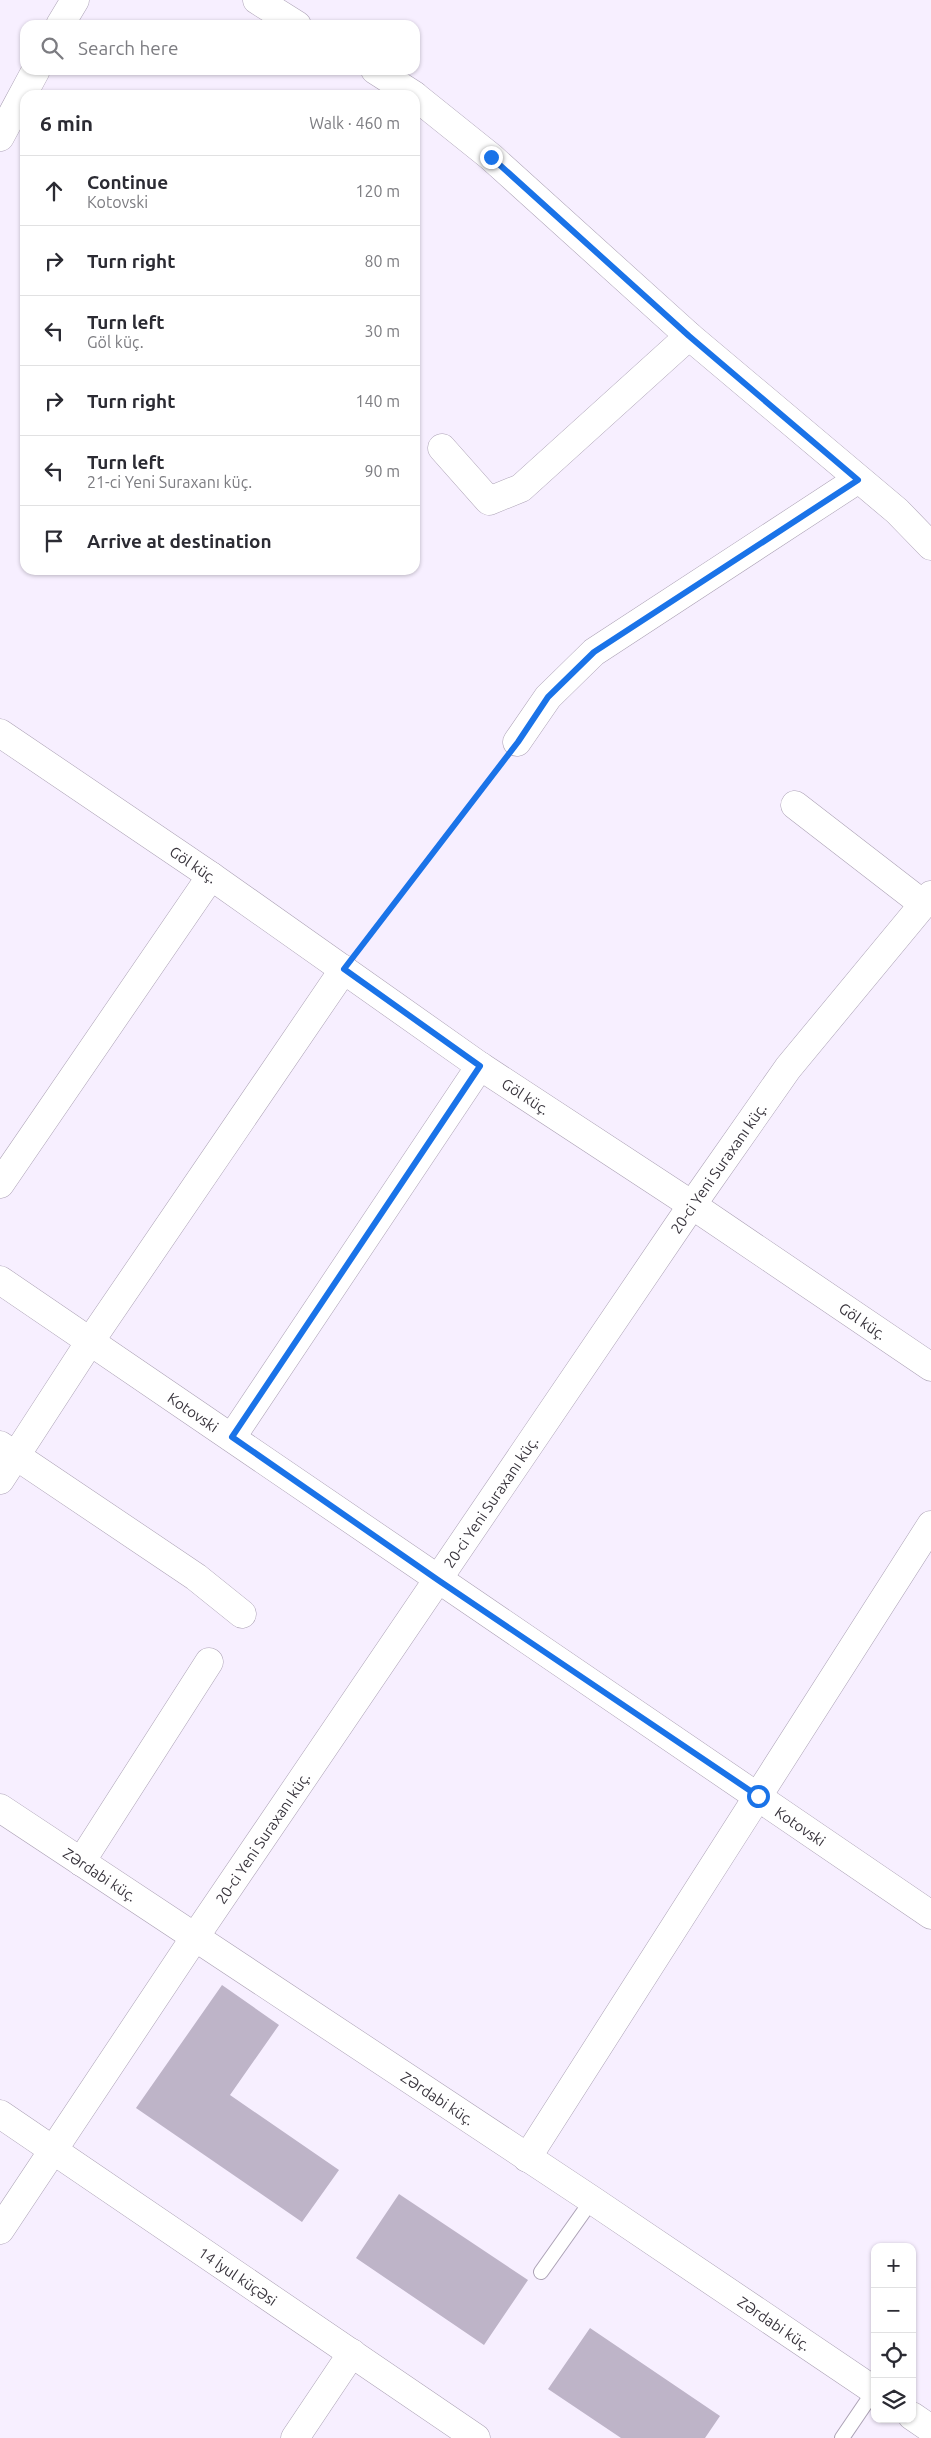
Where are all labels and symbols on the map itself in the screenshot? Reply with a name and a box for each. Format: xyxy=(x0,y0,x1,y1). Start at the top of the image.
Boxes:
route end xyxy=(480,146,503,169)
street label: Göl küç. xyxy=(167,842,221,886)
street label: Göl küç. xyxy=(499,1074,553,1118)
street label: 20-ci Yeni Suraxanı küç. xyxy=(667,1100,769,1236)
street label: Göl küç. xyxy=(836,1299,889,1343)
street label: Kotovski xyxy=(165,1389,222,1435)
street label: 20-ci Yeni Suraxanı küç. xyxy=(440,1433,541,1571)
street label: 20-ci Yeni Suraxanı küç. xyxy=(212,1769,313,1907)
route start xyxy=(747,1785,770,1808)
street label: Kotovski xyxy=(772,1803,829,1849)
street label: Zərdabi küç. xyxy=(60,1844,140,1905)
street label: Zərdabi küç. xyxy=(398,2068,477,2128)
street label: 14 İyul küçəsi xyxy=(196,2243,281,2309)
street label: Zərdabi küç. xyxy=(735,2293,814,2354)

